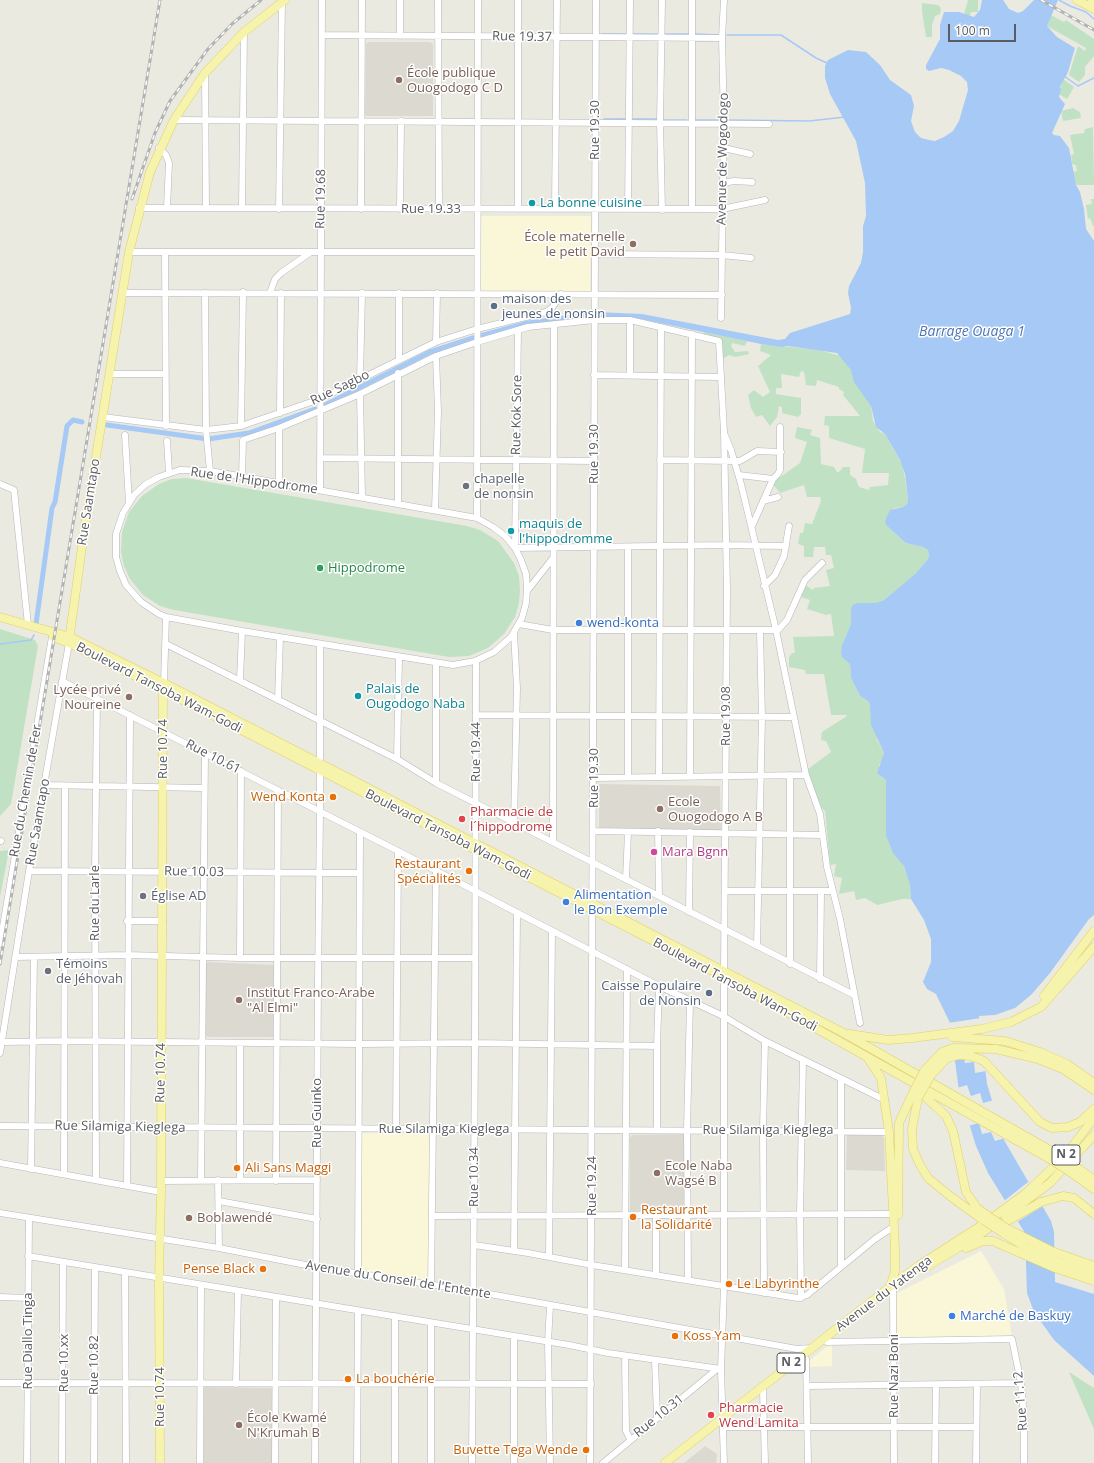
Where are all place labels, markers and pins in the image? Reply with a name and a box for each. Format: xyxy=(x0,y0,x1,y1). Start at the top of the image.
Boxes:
place label: École publique Ouogodogo C D xyxy=(407,65,503,96)
marker: École publique Ouogodogo C D xyxy=(394,75,404,85)
place label: La bonne cuisine xyxy=(540,195,642,211)
marker: La bonne cuisine xyxy=(527,198,537,208)
place label: École maternelle le petit David xyxy=(524,229,625,260)
marker: École maternelle le petit David xyxy=(628,239,638,249)
place label: maison des jeunes de nonsin xyxy=(502,291,605,322)
marker: maison des jeunes de nonsin xyxy=(489,301,499,311)
place label: chapelle de nonsin xyxy=(474,471,534,502)
marker: chapelle de nonsin xyxy=(461,481,471,491)
place label: maquis de l'hippodromme xyxy=(519,516,613,547)
marker: maquis de l'hippodromme xyxy=(506,526,516,536)
place label: Hippodrome xyxy=(328,560,405,576)
marker: Hippodrome xyxy=(315,563,325,573)
place label: wend-konta xyxy=(587,615,659,631)
marker: wend-konta xyxy=(574,618,584,628)
place label: Palais de Ougodogo Naba xyxy=(366,681,465,712)
place label: Lycée privé Noureine xyxy=(53,682,121,713)
marker: Palais de Ougodogo Naba xyxy=(353,691,363,701)
marker: Lycée privé Noureine xyxy=(124,692,134,702)
place label: Wend Konta xyxy=(251,789,325,805)
marker: Wend Konta xyxy=(328,792,338,802)
place label: Ecole Ouogodogo A B xyxy=(668,794,763,825)
place label: Pharmacie de l´hippodrome xyxy=(470,804,553,835)
marker: Ecole Ouogodogo A B xyxy=(655,804,665,814)
marker: Pharmacie de l´hippodrome xyxy=(457,814,467,824)
place label: Mara Bgnn xyxy=(662,844,728,860)
marker: Mara Bgnn xyxy=(649,847,659,857)
place label: Restaurant Spécialités xyxy=(395,856,461,887)
marker: Restaurant Spécialités xyxy=(464,866,474,876)
place label: Alimentation le Bon Exemple xyxy=(574,887,667,918)
place label: Église AD xyxy=(151,888,206,904)
marker: Église AD xyxy=(138,891,148,901)
marker: Alimentation le Bon Exemple xyxy=(561,897,571,907)
place label: Témoins de Jéhovah xyxy=(56,956,123,987)
marker: Témoins de Jéhovah xyxy=(43,966,53,976)
place label: Caisse Populaire de Nonsin xyxy=(601,978,701,1009)
place label: Institut Franco-Arabe "Al Elmi" xyxy=(247,985,375,1016)
marker: Caisse Populaire de Nonsin xyxy=(704,988,714,998)
marker: Institut Franco-Arabe "Al Elmi" xyxy=(234,995,244,1005)
place label: Ecole Naba Wagsé B xyxy=(665,1158,732,1189)
place label: Ali Sans Maggi xyxy=(245,1160,331,1176)
marker: Ali Sans Maggi xyxy=(232,1163,242,1173)
marker: Ecole Naba Wagsé B xyxy=(652,1168,662,1178)
place label: Restaurant la Solidarité xyxy=(641,1202,712,1233)
place label: Boblawendé xyxy=(197,1210,272,1226)
marker: Restaurant la Solidarité xyxy=(628,1212,638,1222)
marker: Boblawendé xyxy=(184,1213,194,1223)
place label: Pense Black xyxy=(183,1261,255,1277)
marker: Pense Black xyxy=(258,1264,268,1274)
place label: Le Labyrinthe xyxy=(737,1276,819,1292)
marker: Le Labyrinthe xyxy=(724,1279,734,1289)
place label: Marché de Baskuy xyxy=(960,1308,1071,1324)
marker: Marché de Baskuy xyxy=(947,1311,957,1321)
place label: Koss Yam xyxy=(683,1328,741,1344)
marker: Koss Yam xyxy=(670,1331,680,1341)
place label: La bouchérie xyxy=(356,1371,435,1387)
marker: La bouchérie xyxy=(343,1374,353,1384)
place label: Pharmacie Wend Lamita xyxy=(719,1400,799,1431)
place label: École Kwamé N'Krumah B xyxy=(247,1410,327,1441)
marker: Pharmacie Wend Lamita xyxy=(706,1410,716,1420)
marker: École Kwamé N'Krumah B xyxy=(234,1420,244,1430)
place label: Buvette Tega Wende xyxy=(453,1442,578,1458)
marker: Buvette Tega Wende xyxy=(581,1445,591,1455)

